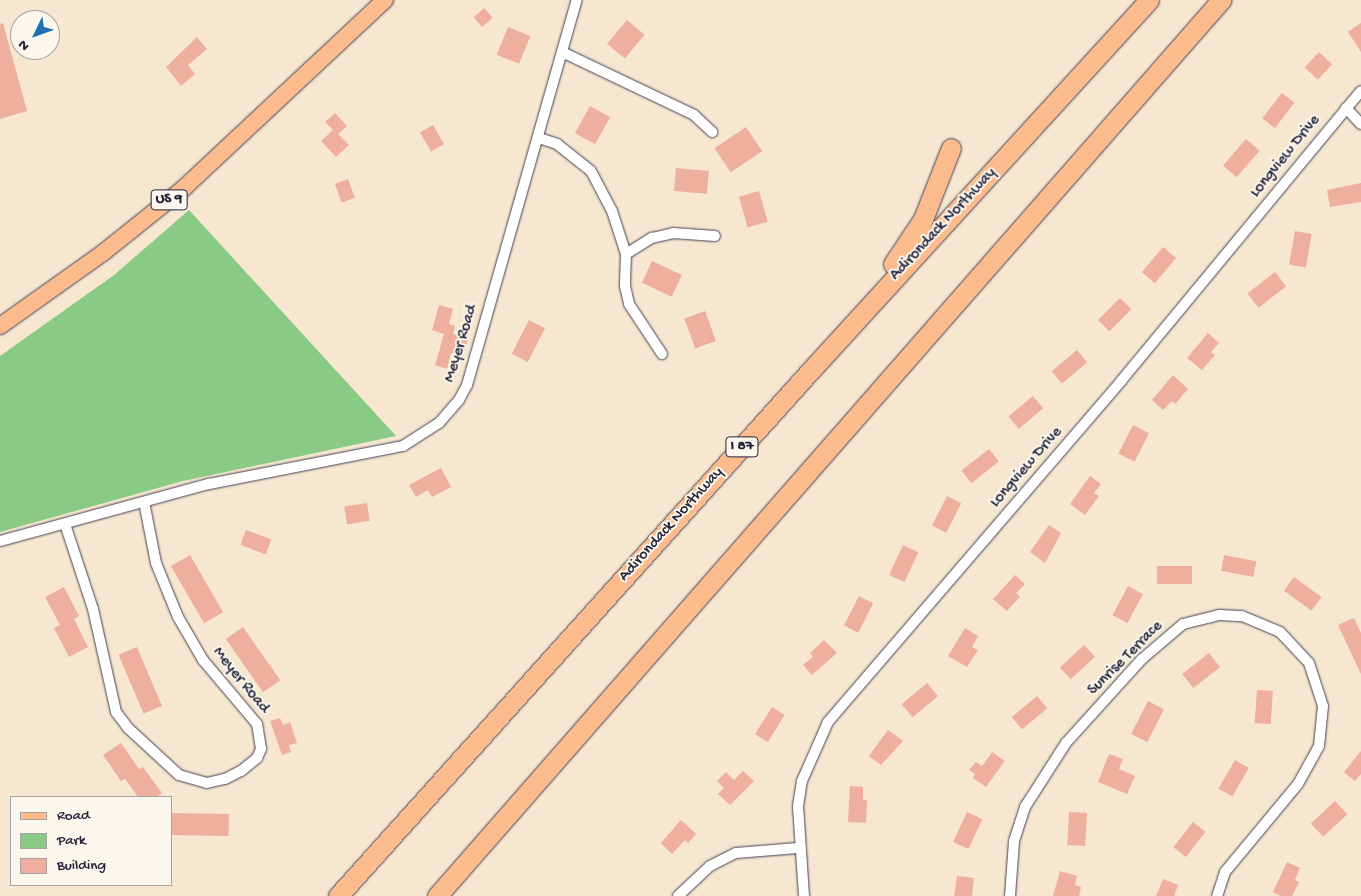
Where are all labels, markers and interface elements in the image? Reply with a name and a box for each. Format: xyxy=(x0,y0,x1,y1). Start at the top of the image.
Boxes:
north arrow xyxy=(10,10,60,60)
text: N xyxy=(15,36,34,54)
street label: Longview Drive xyxy=(1247,112,1325,202)
street label: Adirondack Northway xyxy=(887,165,1001,285)
road number: US 9 xyxy=(150,188,188,212)
street label: Meyer Road xyxy=(441,303,483,385)
street label: Longview Drive xyxy=(987,424,1067,512)
road number: I 87 xyxy=(724,434,760,460)
street label: Adirondack Northway xyxy=(616,464,728,586)
street label: Sunrise Terrace xyxy=(1085,618,1167,700)
street label: Meyer Road xyxy=(207,644,273,718)
legend xyxy=(10,796,172,886)
text: Road xyxy=(57,807,90,825)
text: Park xyxy=(57,832,86,850)
text: Building xyxy=(57,857,106,875)

